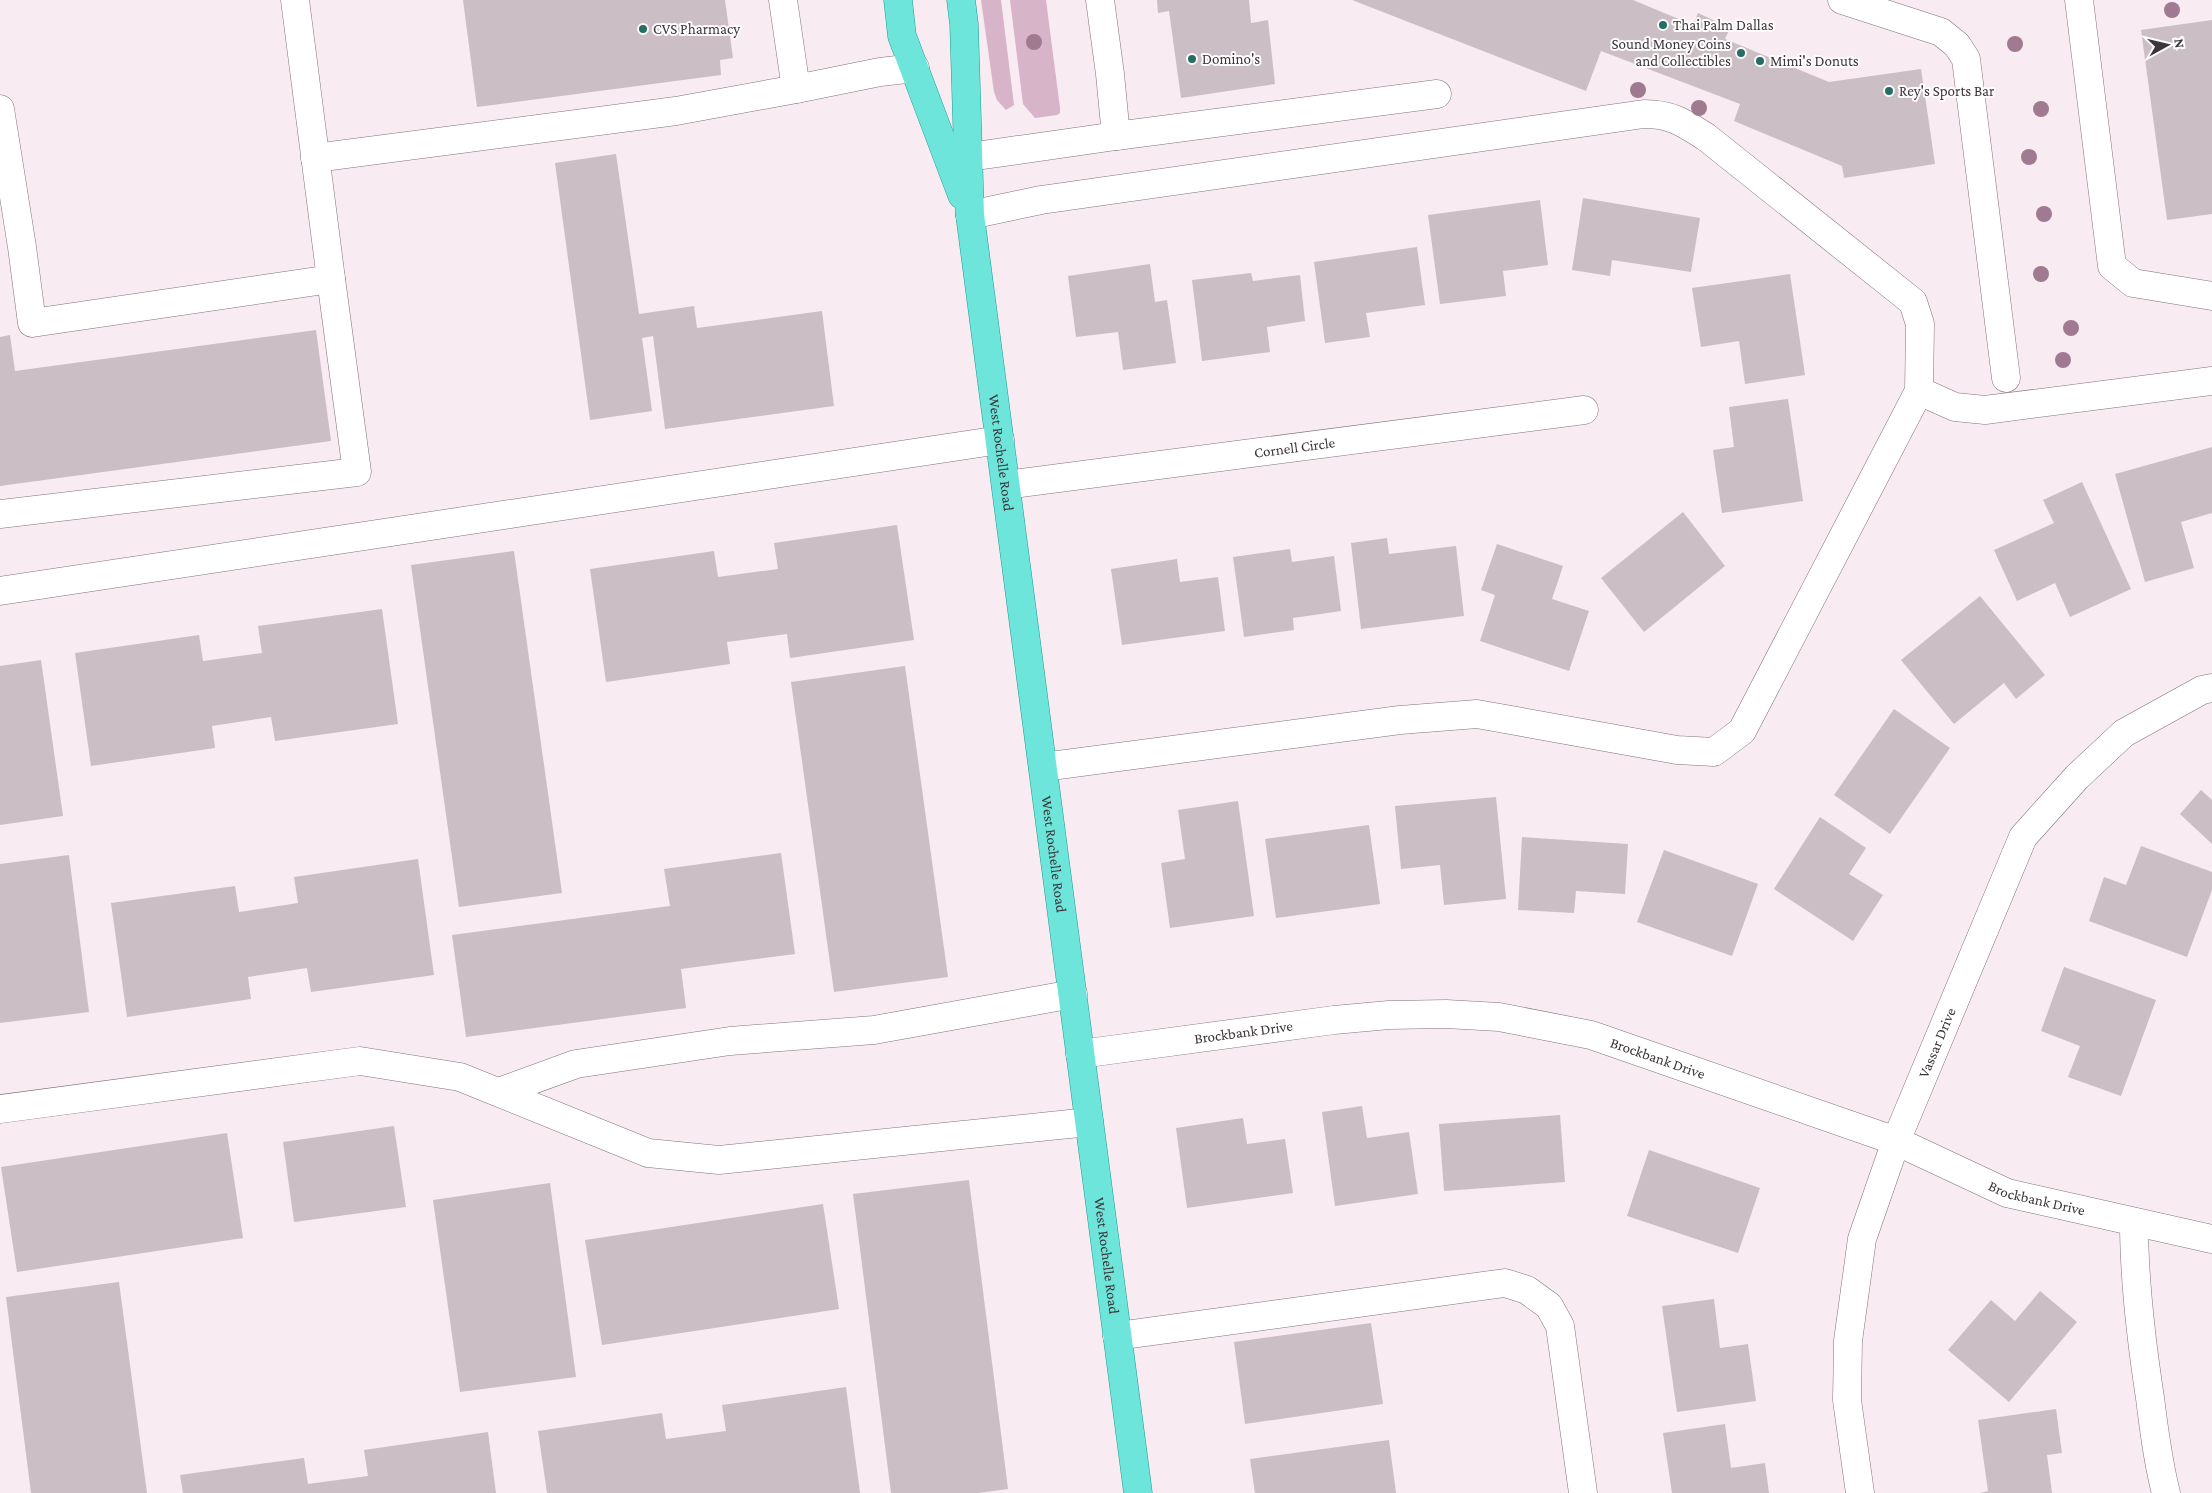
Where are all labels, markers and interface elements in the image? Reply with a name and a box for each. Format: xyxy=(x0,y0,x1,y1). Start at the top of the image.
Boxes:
place label: Thai Palm Dallas xyxy=(1673,17,1774,33)
marker: Thai Palm Dallas xyxy=(1657,19,1669,31)
north arrow xyxy=(2142,20,2192,70)
place label: CVS Pharmacy xyxy=(653,21,740,38)
marker: CVS Pharmacy xyxy=(637,23,649,35)
place label: Sound Money Coins and Collectibles xyxy=(1611,36,1731,69)
text: N xyxy=(2171,37,2189,49)
marker: Sound Money Coins and Collectibles xyxy=(1735,47,1747,59)
place label: Domino's xyxy=(1202,51,1260,67)
marker: Domino's xyxy=(1186,53,1198,65)
place label: Mimi's Donuts xyxy=(1770,53,1859,69)
marker: Mimi's Donuts xyxy=(1754,55,1766,67)
place label: Rey's Sports Bar xyxy=(1899,83,1995,100)
marker: Rey's Sports Bar xyxy=(1883,85,1895,97)
street label: West Rochelle Road xyxy=(986,393,1017,512)
street label: Cornell Circle xyxy=(1253,434,1336,461)
street label: West Rochelle Road xyxy=(1038,795,1070,914)
street label: Vassar Drive xyxy=(1915,1005,1959,1080)
street label: Brockbank Drive xyxy=(1193,1018,1294,1047)
street label: Brockbank Drive xyxy=(1608,1034,1708,1082)
street label: Brockbank Drive xyxy=(1986,1178,2087,1218)
street label: West Rochelle Road xyxy=(1091,1196,1122,1315)

